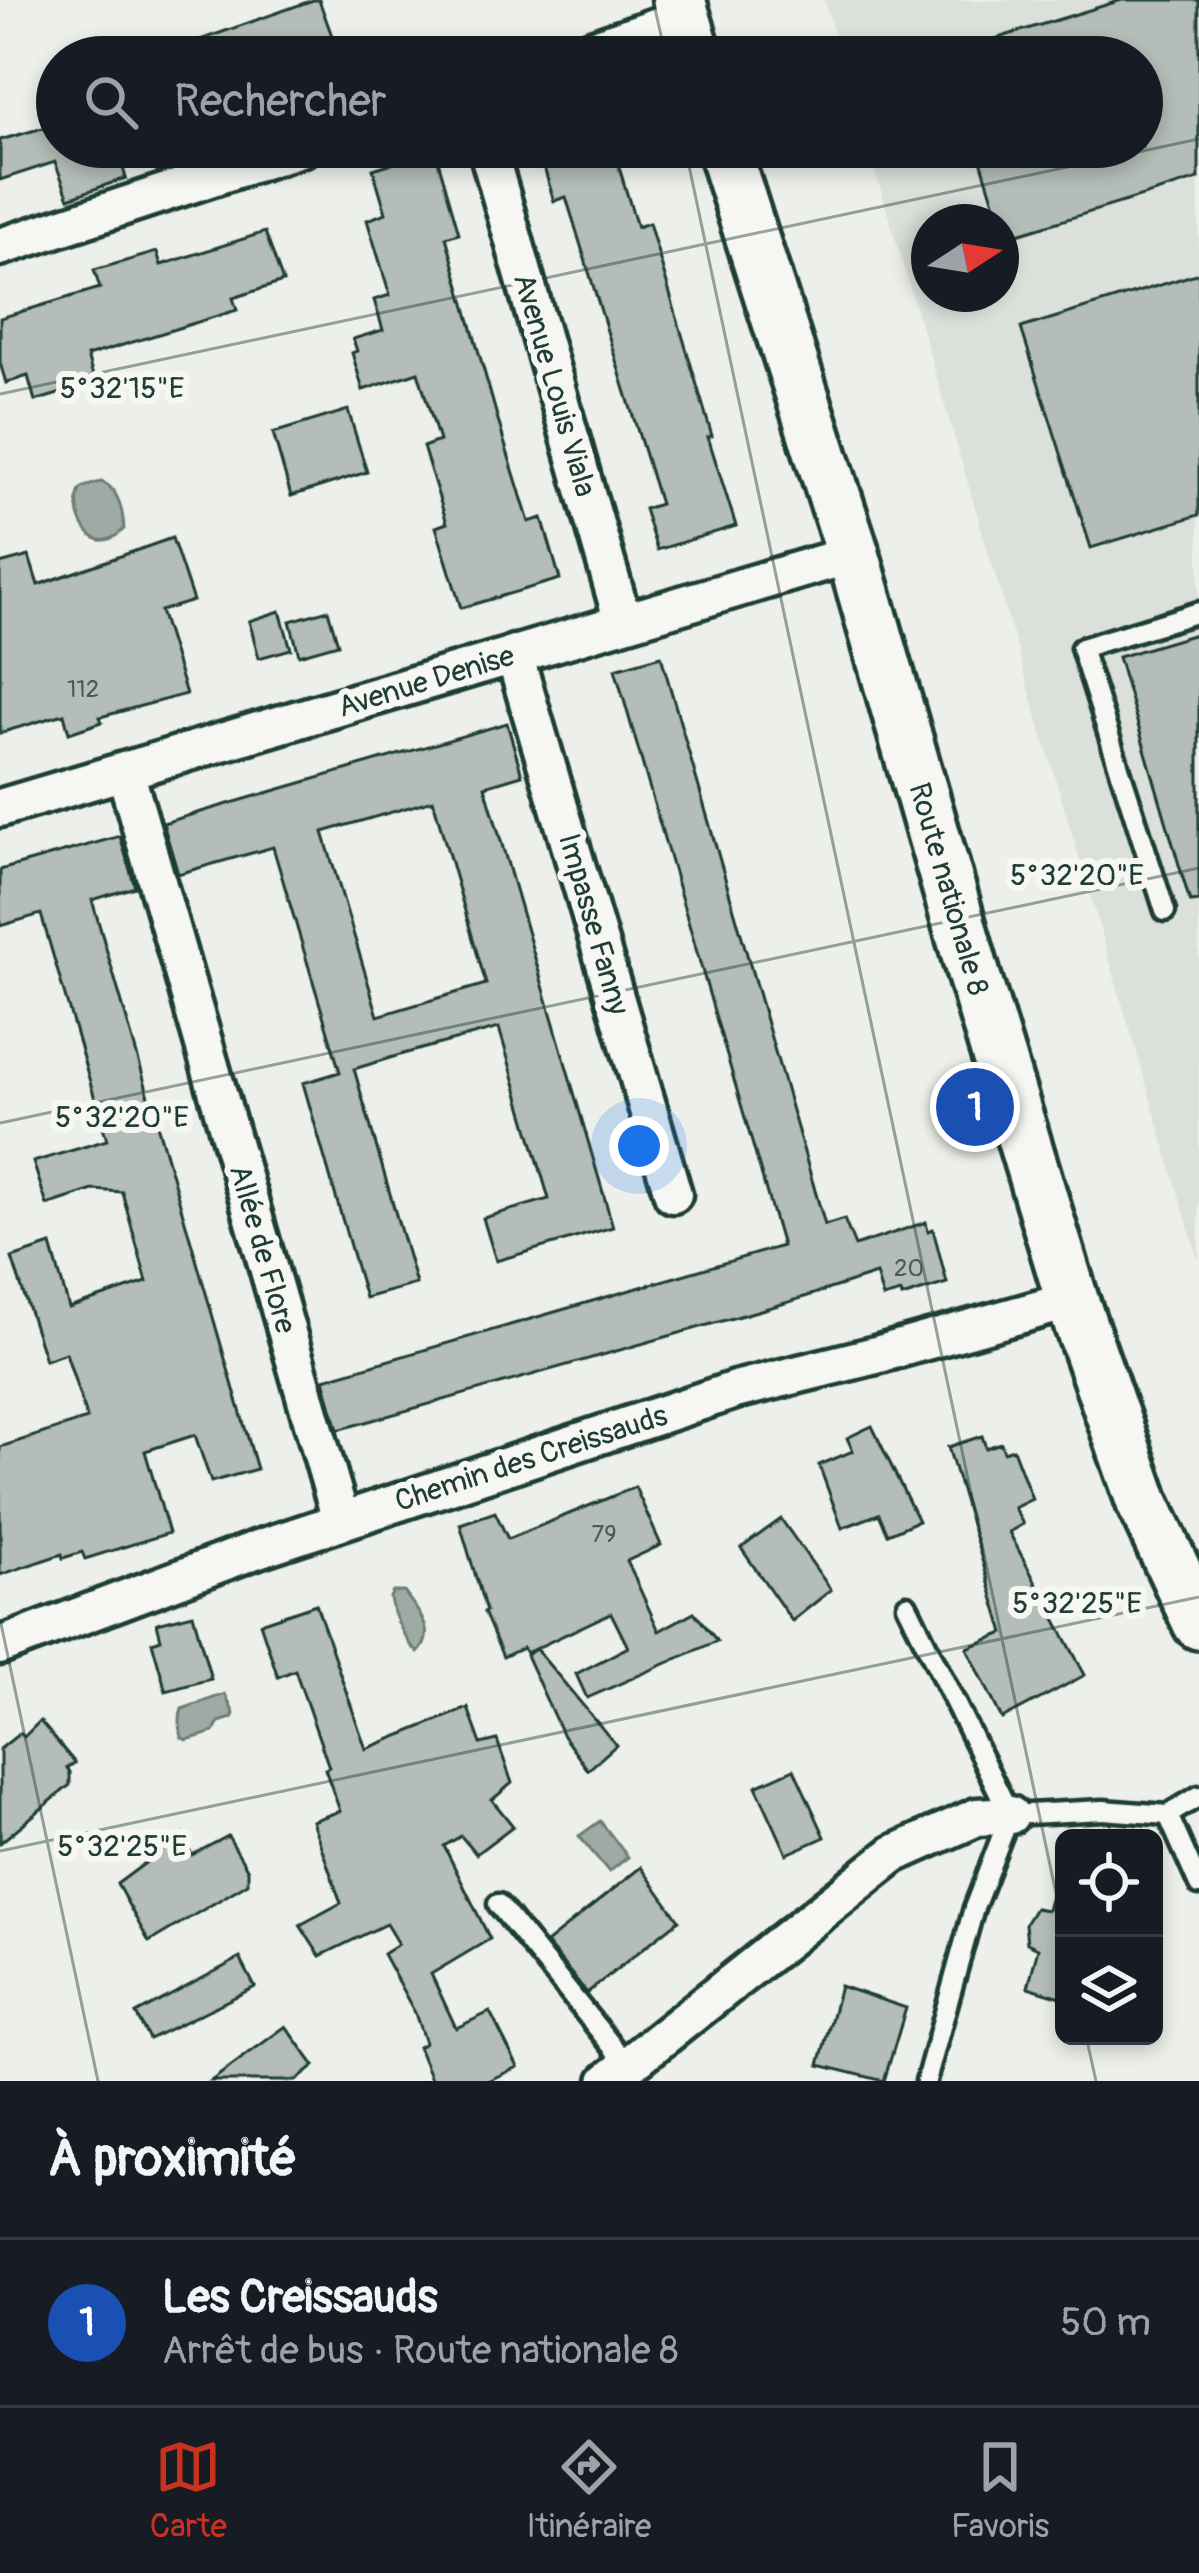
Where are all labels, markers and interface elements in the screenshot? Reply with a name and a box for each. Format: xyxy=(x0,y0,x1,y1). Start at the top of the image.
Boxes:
search box xyxy=(36,36,1163,168)
icon: search xyxy=(78,69,144,135)
text: Rechercher xyxy=(174,74,387,130)
north arrow xyxy=(911,204,1019,312)
street label: Avenue Louis Viala xyxy=(505,269,604,501)
text: 5°32'15"E xyxy=(60,370,184,407)
street label: Avenue Denise xyxy=(334,637,519,726)
house number: 112 xyxy=(67,675,99,704)
street label: Route nationale 8 xyxy=(900,778,997,1000)
street label: Impasse Fanny xyxy=(550,829,637,1019)
text: 5°32'20"E xyxy=(1010,857,1144,894)
pin: 1 xyxy=(936,1062,1014,1152)
text: 5°32'20"E xyxy=(55,1099,189,1136)
your location xyxy=(609,1116,669,1176)
street label: Allée de Flore xyxy=(221,1161,304,1338)
house number: 20 xyxy=(894,1254,924,1283)
street label: Chemin des Creissauds xyxy=(390,1397,672,1520)
house number: 79 xyxy=(591,1520,617,1549)
text: 5°32'25"E xyxy=(1012,1585,1142,1622)
text: 5°32'25"E xyxy=(57,1828,187,1865)
map controls xyxy=(1055,1829,1163,2045)
button: locate xyxy=(1055,1829,1163,1937)
button: layers xyxy=(1055,1937,1163,2045)
text: À proximité xyxy=(48,2127,297,2191)
text: Les Creissauds xyxy=(162,2270,438,2326)
text: 1 xyxy=(79,2298,95,2347)
text: 50 m xyxy=(1060,2298,1151,2347)
text: Arrêt de bus · Route nationale 8 xyxy=(162,2326,679,2375)
tab: Carte xyxy=(150,2434,227,2547)
tab: Itinéraire xyxy=(527,2434,651,2547)
tab: Favoris xyxy=(951,2434,1049,2547)

